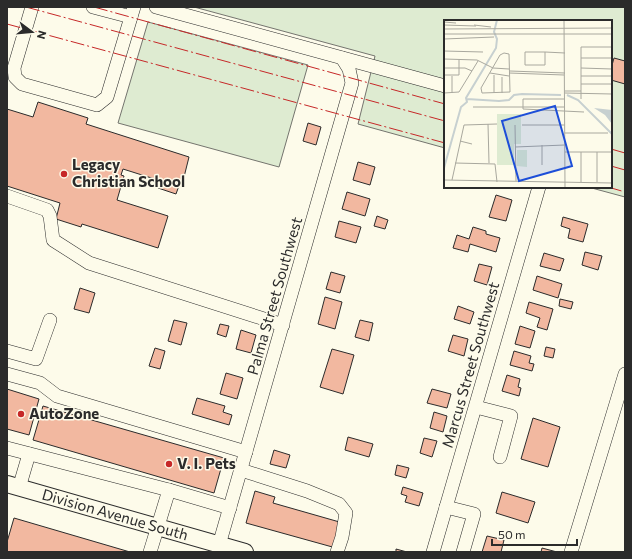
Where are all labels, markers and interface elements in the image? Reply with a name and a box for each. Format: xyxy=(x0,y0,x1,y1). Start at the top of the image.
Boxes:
north arrow xyxy=(12,12,52,52)
inset map xyxy=(444,20,612,188)
text: N xyxy=(35,29,49,41)
place label: Legacy Christian School xyxy=(72,155,185,190)
marker: Legacy Christian School xyxy=(59,169,69,179)
street label: Palma Street Southwest xyxy=(243,215,305,377)
street label: Marcus Street Southwest xyxy=(438,280,502,450)
place label: AutoZone xyxy=(29,404,99,422)
marker: AutoZone xyxy=(16,409,26,419)
place label: V. I. Pets xyxy=(177,454,236,472)
marker: V. I. Pets xyxy=(164,459,174,469)
street label: Division Avenue South xyxy=(40,485,190,544)
scale bar xyxy=(492,521,577,547)
text: 50 m xyxy=(498,527,526,541)

